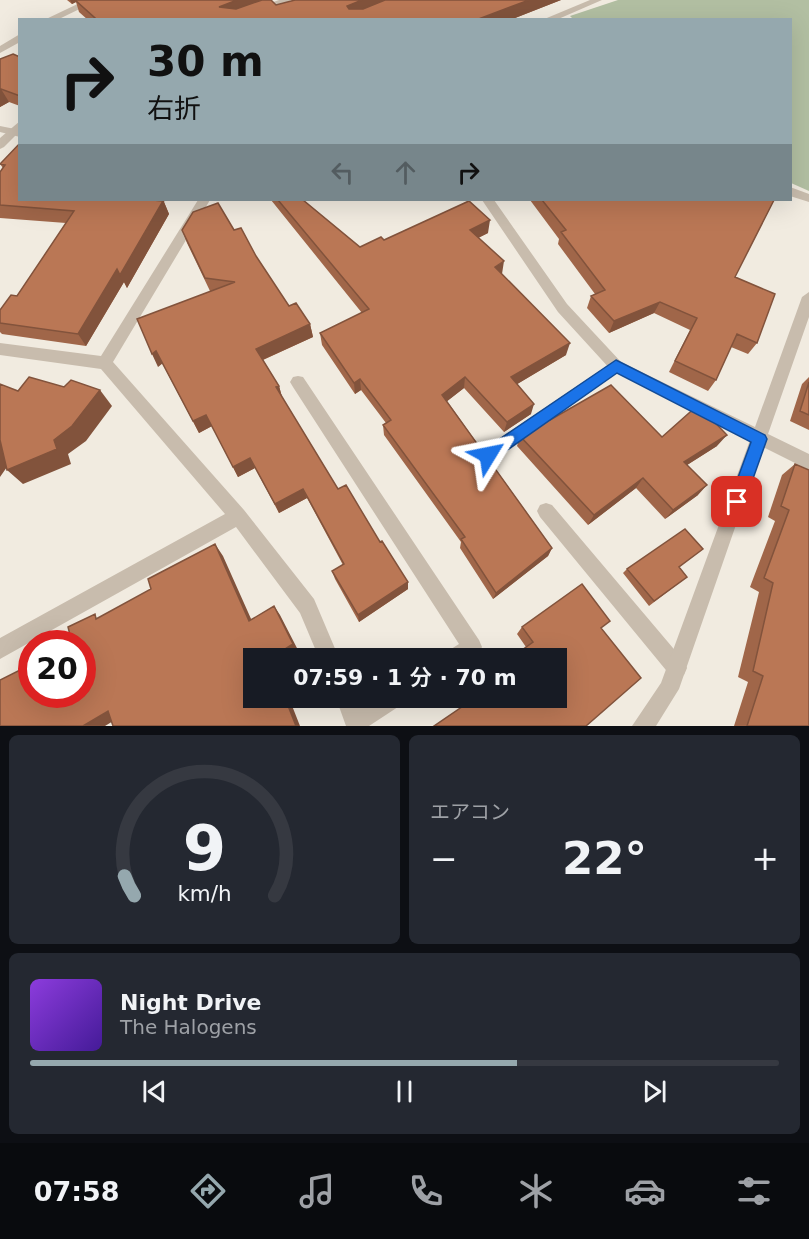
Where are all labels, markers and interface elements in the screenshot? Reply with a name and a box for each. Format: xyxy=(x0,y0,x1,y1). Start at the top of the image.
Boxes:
text: 30 m xyxy=(147,37,264,86)
icon: right xyxy=(48,42,126,120)
text: 右折 xyxy=(147,93,201,124)
icon: left xyxy=(326,156,359,189)
icon: ahead xyxy=(389,156,422,189)
icon: right xyxy=(452,156,485,189)
position arrow xyxy=(456,423,520,487)
pin xyxy=(711,476,762,527)
icon: arrive xyxy=(720,485,753,518)
speed limit sign: 20 xyxy=(18,630,96,708)
text: 07:59 · 1 分 · 70 m xyxy=(293,665,517,690)
text: エアコン xyxy=(430,800,510,824)
text: 9 xyxy=(183,812,226,885)
text: 22° xyxy=(562,832,647,885)
text: − xyxy=(430,839,458,878)
text: + xyxy=(751,839,779,878)
text: km/h xyxy=(177,882,232,907)
text: Night Drive xyxy=(120,990,261,1015)
text: The Halogens xyxy=(120,1015,257,1039)
icon: previous xyxy=(138,1075,171,1108)
icon: pause xyxy=(388,1075,421,1108)
icon: next xyxy=(638,1075,671,1108)
icon: directions xyxy=(187,1170,229,1212)
icon: music xyxy=(296,1170,338,1212)
icon: phone xyxy=(405,1170,447,1212)
icon: climate xyxy=(515,1170,557,1212)
icon: car xyxy=(624,1170,666,1212)
icon: filters xyxy=(733,1170,775,1212)
text: 07:58 xyxy=(34,1176,120,1207)

